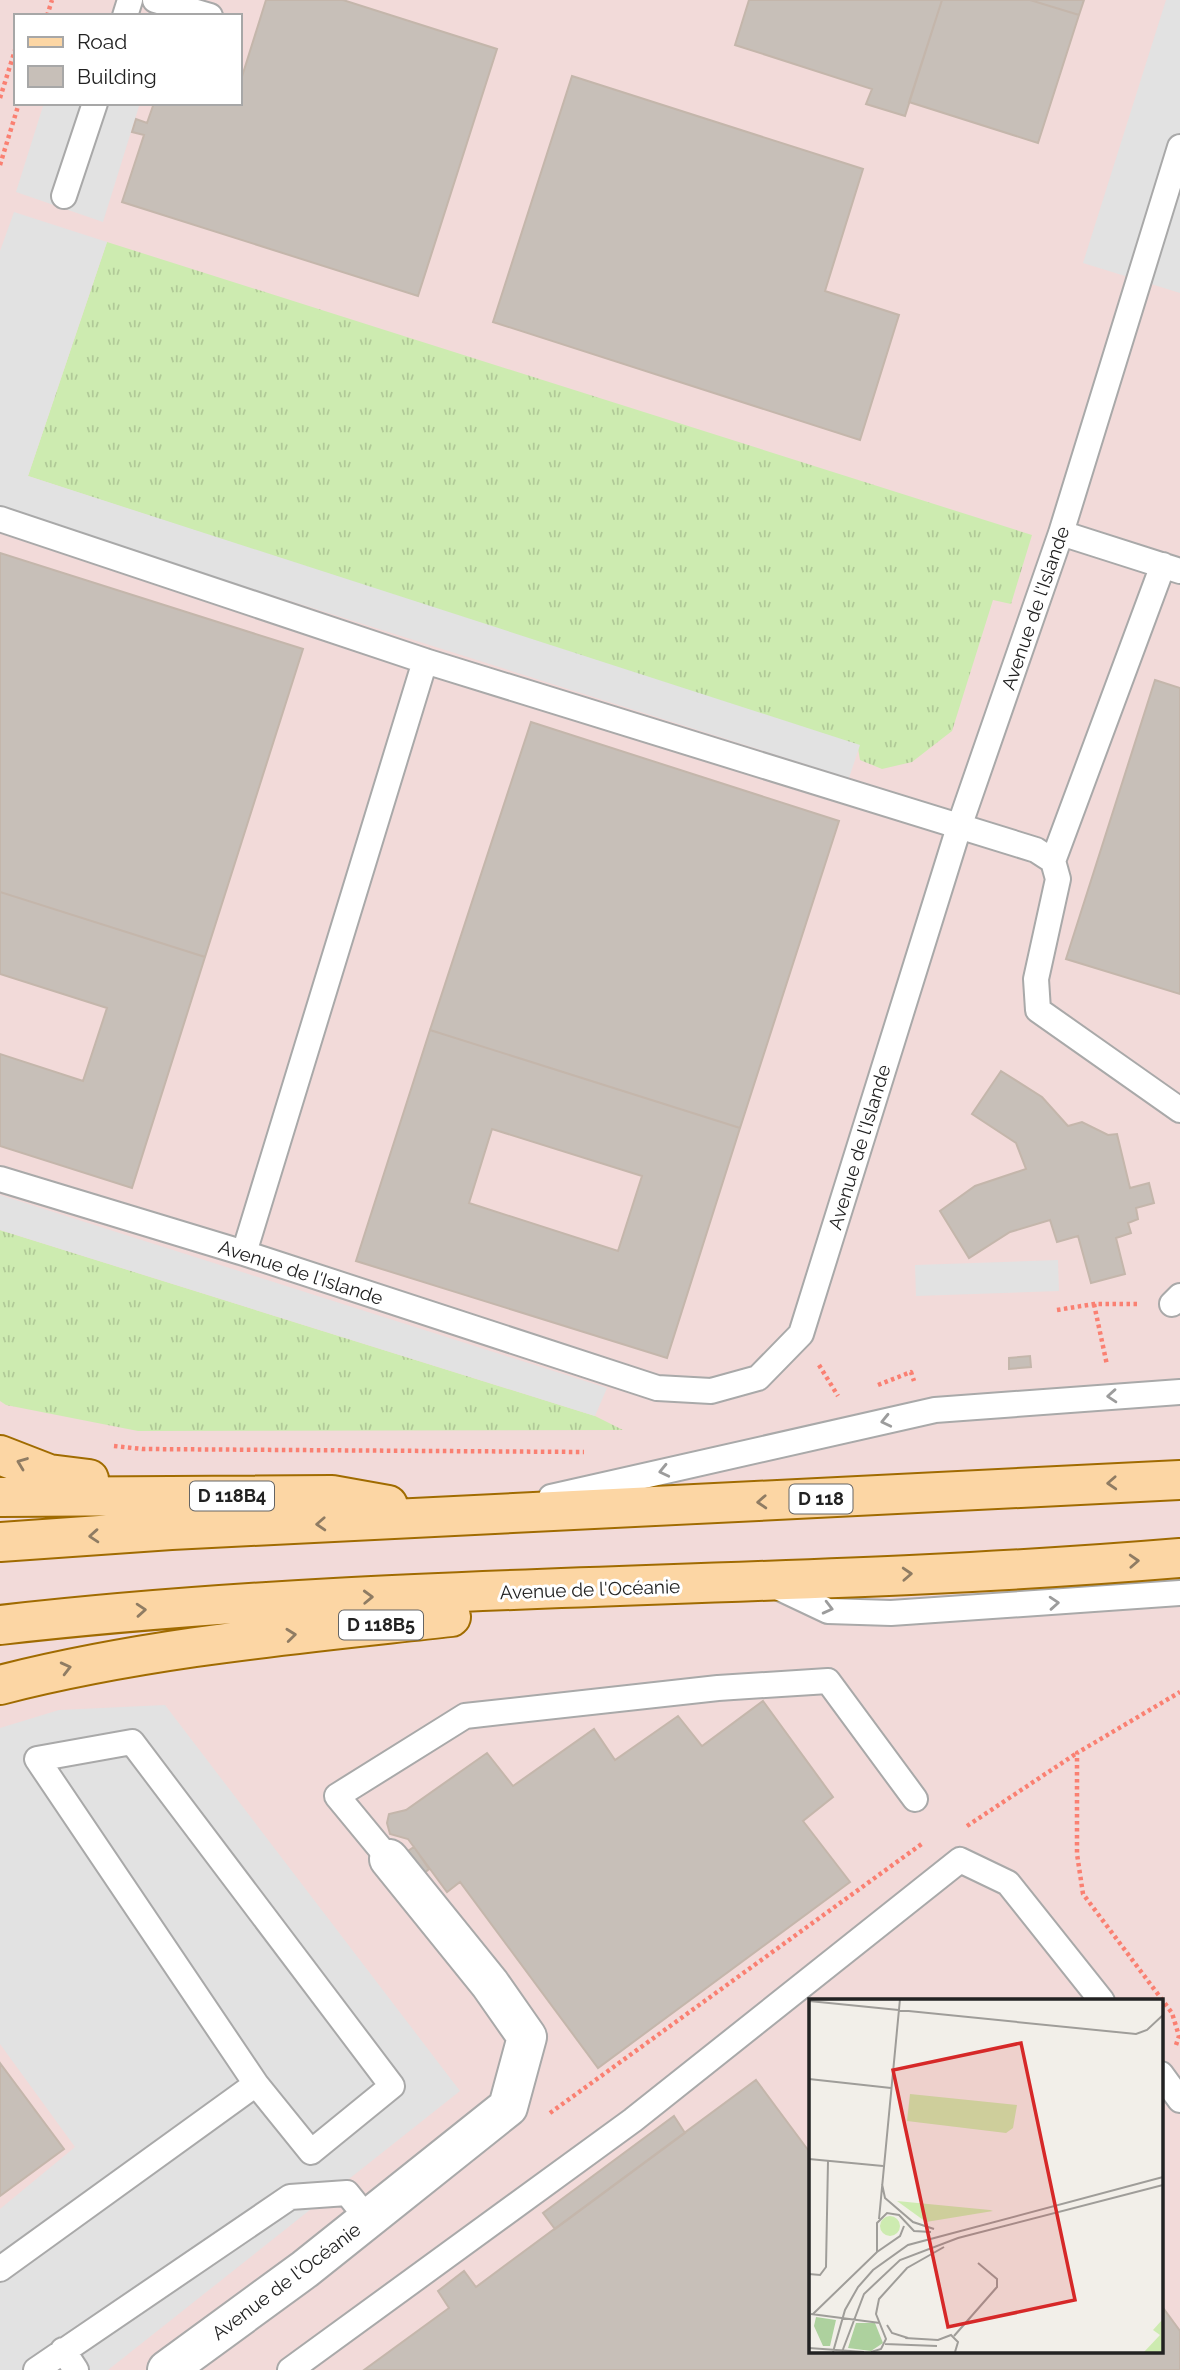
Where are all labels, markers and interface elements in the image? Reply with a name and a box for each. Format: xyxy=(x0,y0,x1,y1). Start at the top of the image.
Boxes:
legend xyxy=(14,14,242,105)
text: Road xyxy=(77,29,127,54)
text: Building xyxy=(77,64,157,89)
street label: Avenue de l'Islande xyxy=(997,523,1073,693)
street label: Avenue de l'Islande xyxy=(823,1062,895,1232)
street label: Avenue de l'Islande xyxy=(216,1235,386,1309)
one-way arrow xyxy=(1106,1388,1117,1403)
one-way arrow xyxy=(880,1413,892,1427)
one-way arrow xyxy=(16,1458,28,1472)
one-way arrow xyxy=(658,1463,670,1478)
one-way arrow xyxy=(1106,1476,1117,1491)
road number: D 118B4 xyxy=(190,1482,274,1511)
road number: D 118 xyxy=(790,1484,852,1514)
one-way arrow xyxy=(757,1494,768,1509)
one-way arrow xyxy=(315,1516,326,1531)
one-way arrow xyxy=(88,1528,99,1543)
one-way arrow xyxy=(1129,1554,1140,1569)
one-way arrow xyxy=(902,1567,913,1582)
street label: Avenue de l'Océanie xyxy=(499,1575,681,1603)
one-way arrow xyxy=(363,1589,374,1604)
one-way arrow xyxy=(1049,1595,1060,1610)
one-way arrow xyxy=(822,1600,834,1615)
one-way arrow xyxy=(136,1603,147,1618)
road number: D 118B5 xyxy=(339,1610,423,1640)
one-way arrow xyxy=(285,1627,297,1642)
one-way arrow xyxy=(60,1662,72,1676)
inset map xyxy=(809,1999,1162,2352)
street label: Avenue de l'Océanie xyxy=(207,2218,365,2344)

